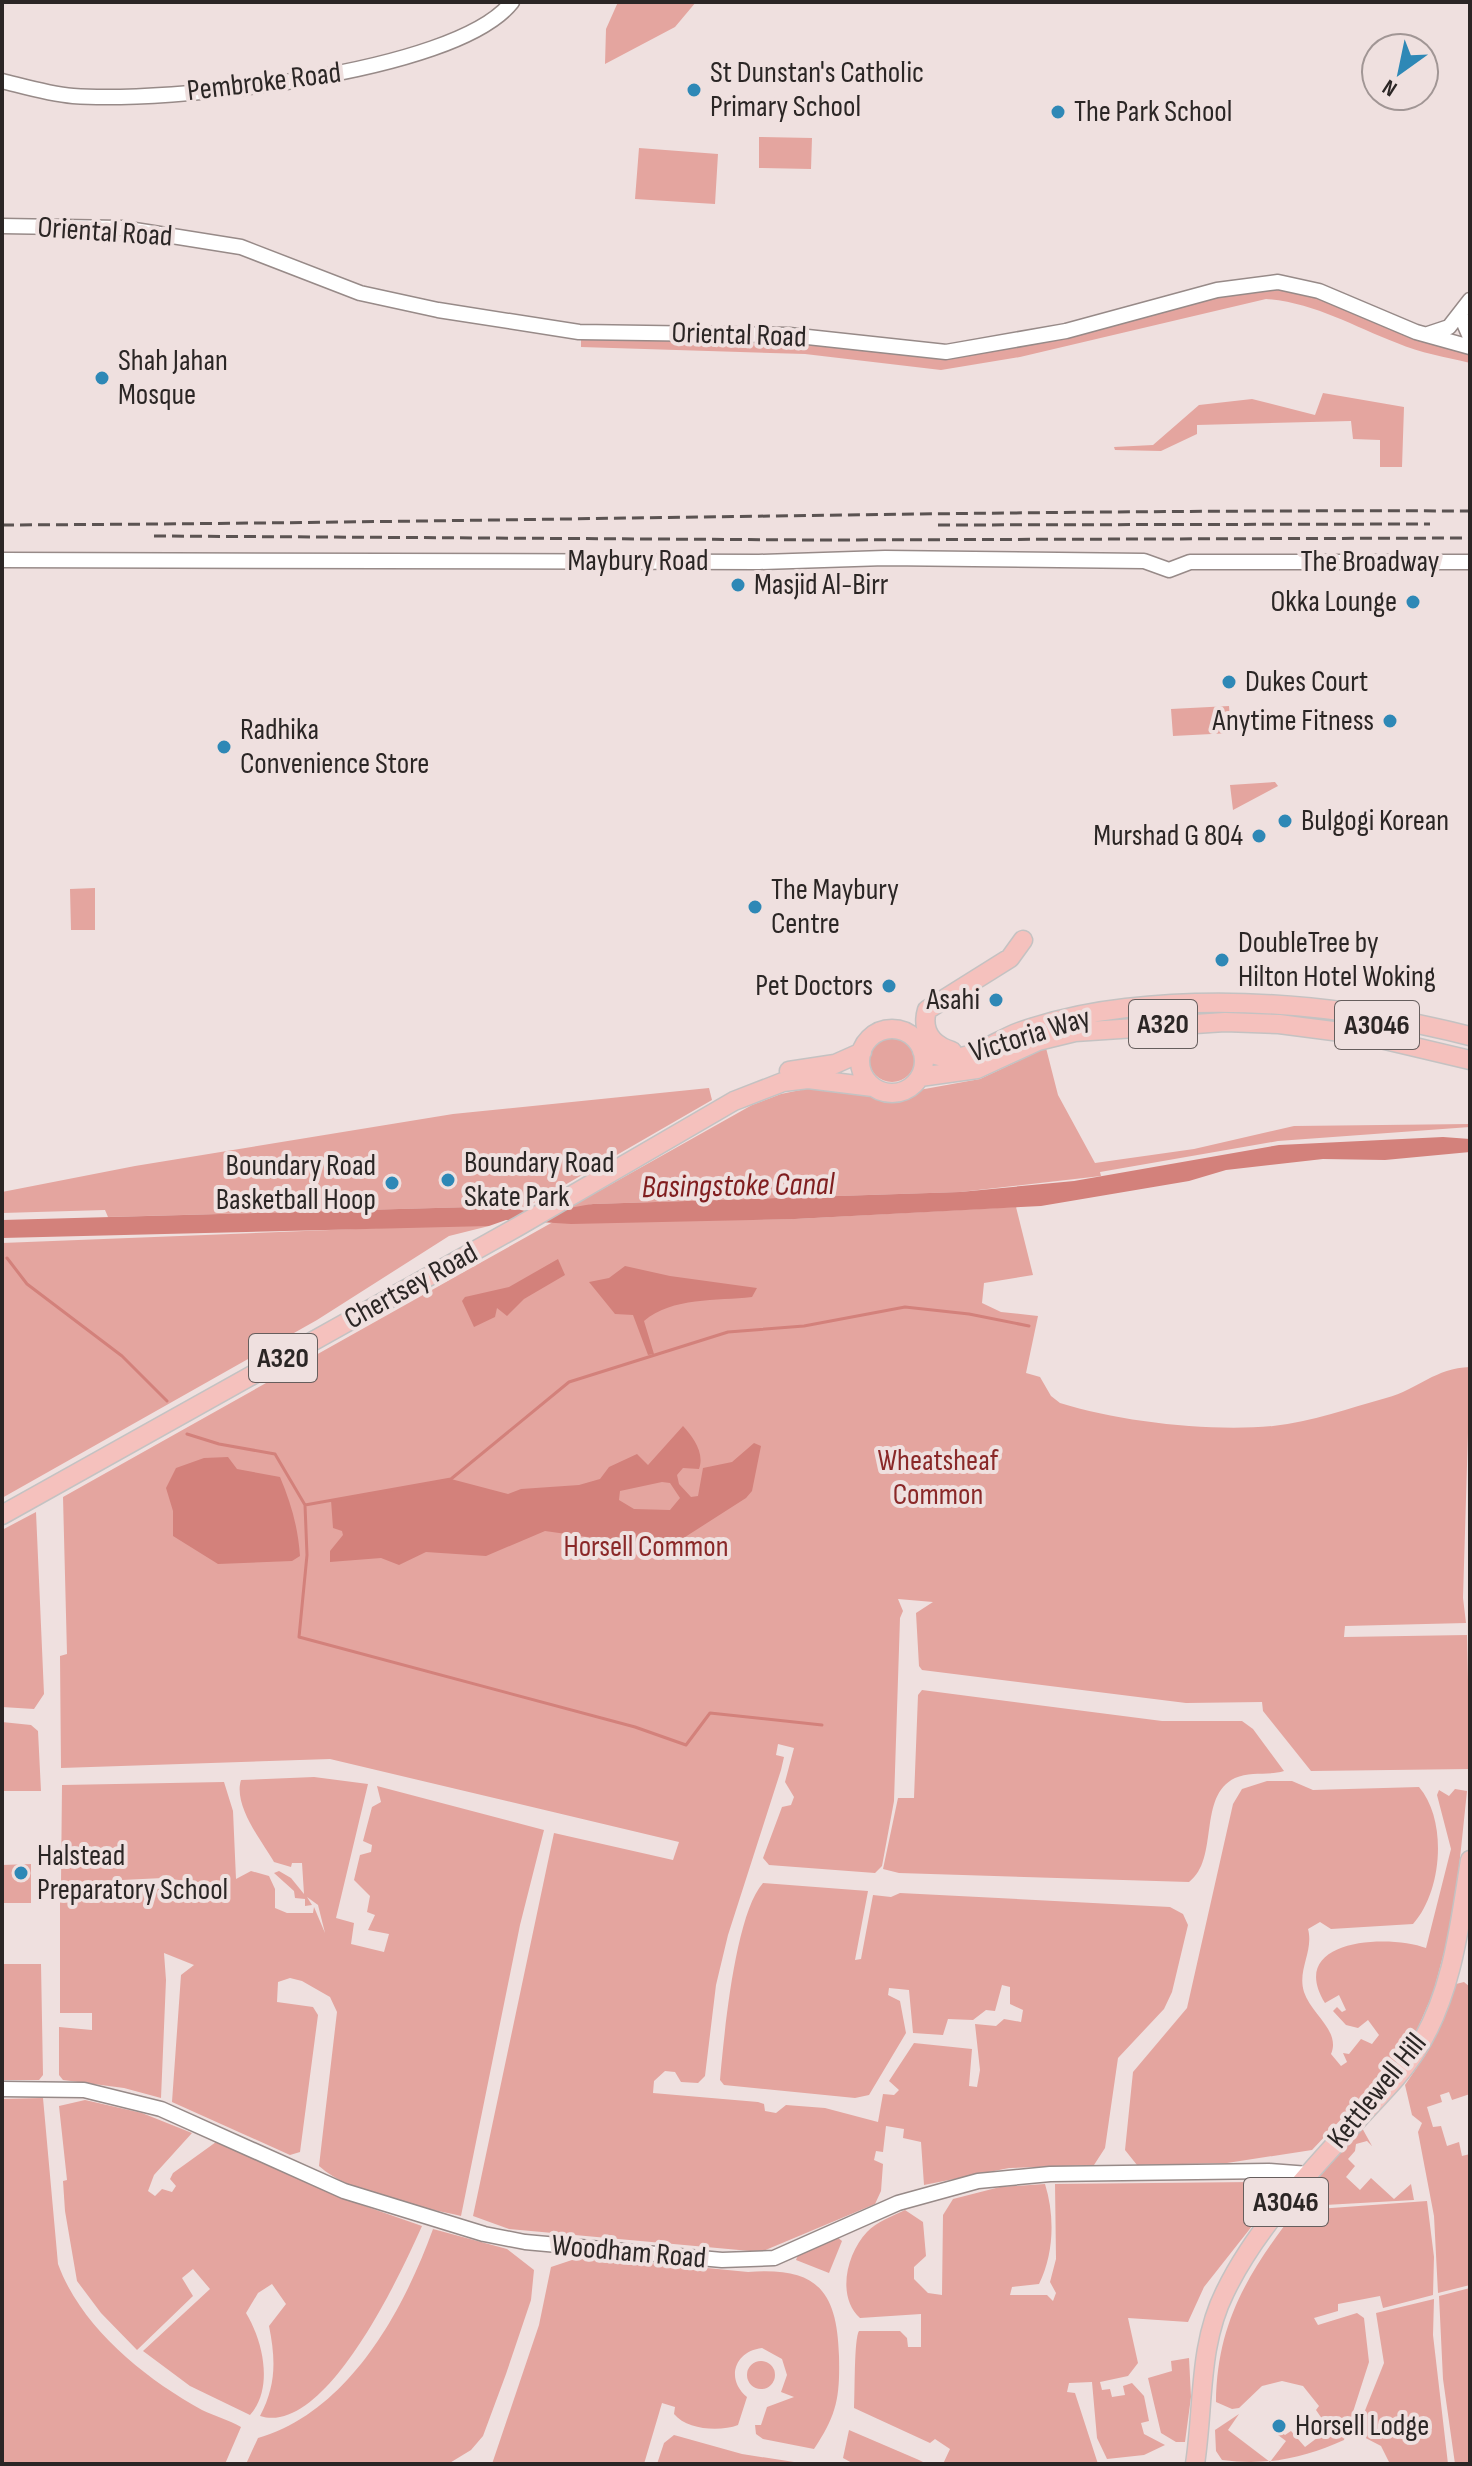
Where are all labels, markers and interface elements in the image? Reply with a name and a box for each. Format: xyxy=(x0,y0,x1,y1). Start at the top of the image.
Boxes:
north arrow xyxy=(1360,32,1440,112)
street label: Pembroke Road xyxy=(185,55,343,109)
place label: St Dunstan's Catholic Primary School xyxy=(710,55,924,125)
text: N xyxy=(1378,73,1402,102)
marker: St Dunstan's Catholic Primary School xyxy=(685,81,703,99)
place label: The Park School xyxy=(1074,94,1232,130)
marker: The Park School xyxy=(1049,103,1067,121)
street label: Oriental Road xyxy=(36,209,174,255)
street label: Oriental Road xyxy=(671,315,807,355)
place label: Shah Jahan Mosque xyxy=(118,343,228,413)
marker: Shah Jahan Mosque xyxy=(93,369,111,387)
street label: Maybury Road xyxy=(568,543,708,579)
street label: The Broadway xyxy=(1301,544,1440,580)
place label: Masjid Al-Birr xyxy=(754,567,889,603)
marker: Masjid Al-Birr xyxy=(729,576,747,594)
place label: Okka Lounge xyxy=(1270,584,1397,620)
marker: Okka Lounge xyxy=(1404,593,1422,611)
place label: Dukes Court xyxy=(1245,664,1368,700)
marker: Dukes Court xyxy=(1220,673,1238,691)
place label: Anytime Fitness xyxy=(1212,703,1374,739)
place label: Radhika Convenience Store xyxy=(240,712,429,782)
marker: Anytime Fitness xyxy=(1381,712,1399,730)
marker: Radhika Convenience Store xyxy=(215,738,233,756)
place label: Bulgogi Korean xyxy=(1301,803,1449,839)
marker: Bulgogi Korean xyxy=(1276,812,1294,830)
place label: Murshad G 804 xyxy=(1093,818,1243,854)
marker: Murshad G 804 xyxy=(1250,827,1268,845)
place label: The Maybury Centre xyxy=(771,872,899,942)
marker: The Maybury Centre xyxy=(746,898,764,916)
place label: DoubleTree by Hilton Hotel Woking xyxy=(1238,925,1436,995)
marker: DoubleTree by Hilton Hotel Woking xyxy=(1213,951,1231,969)
place label: Pet Doctors xyxy=(755,968,873,1004)
marker: Pet Doctors xyxy=(880,977,898,995)
place label: Asahi xyxy=(925,982,980,1018)
marker: Asahi xyxy=(987,991,1005,1009)
street label: Victoria Way xyxy=(965,999,1095,1070)
road number: A320 xyxy=(1129,1000,1197,1048)
road number: A3046 xyxy=(1335,1001,1419,1049)
place label: Boundary Road Skate Park xyxy=(464,1145,614,1215)
place label: Boundary Road Basketball Hoop xyxy=(216,1148,376,1218)
water label: Basingstoke Canal xyxy=(641,1165,836,1207)
marker: Boundary Road Skate Park xyxy=(439,1171,457,1189)
marker: Boundary Road Basketball Hoop xyxy=(383,1174,401,1192)
street label: Chertsey Road xyxy=(338,1235,484,1337)
road number: A320 xyxy=(249,1334,317,1382)
park label: Wheatsheaf Common xyxy=(878,1443,999,1513)
park label: Horsell Common xyxy=(563,1529,729,1565)
place label: Halstead Preparatory School xyxy=(37,1838,228,1908)
marker: Halstead Preparatory School xyxy=(12,1864,30,1882)
street label: Kettlewell Hill xyxy=(1320,2026,1434,2156)
road number: A3046 xyxy=(1244,2178,1328,2226)
street label: Woodham Road xyxy=(550,2227,708,2277)
place label: Horsell Lodge xyxy=(1295,2408,1429,2444)
marker: Horsell Lodge xyxy=(1270,2417,1288,2435)

